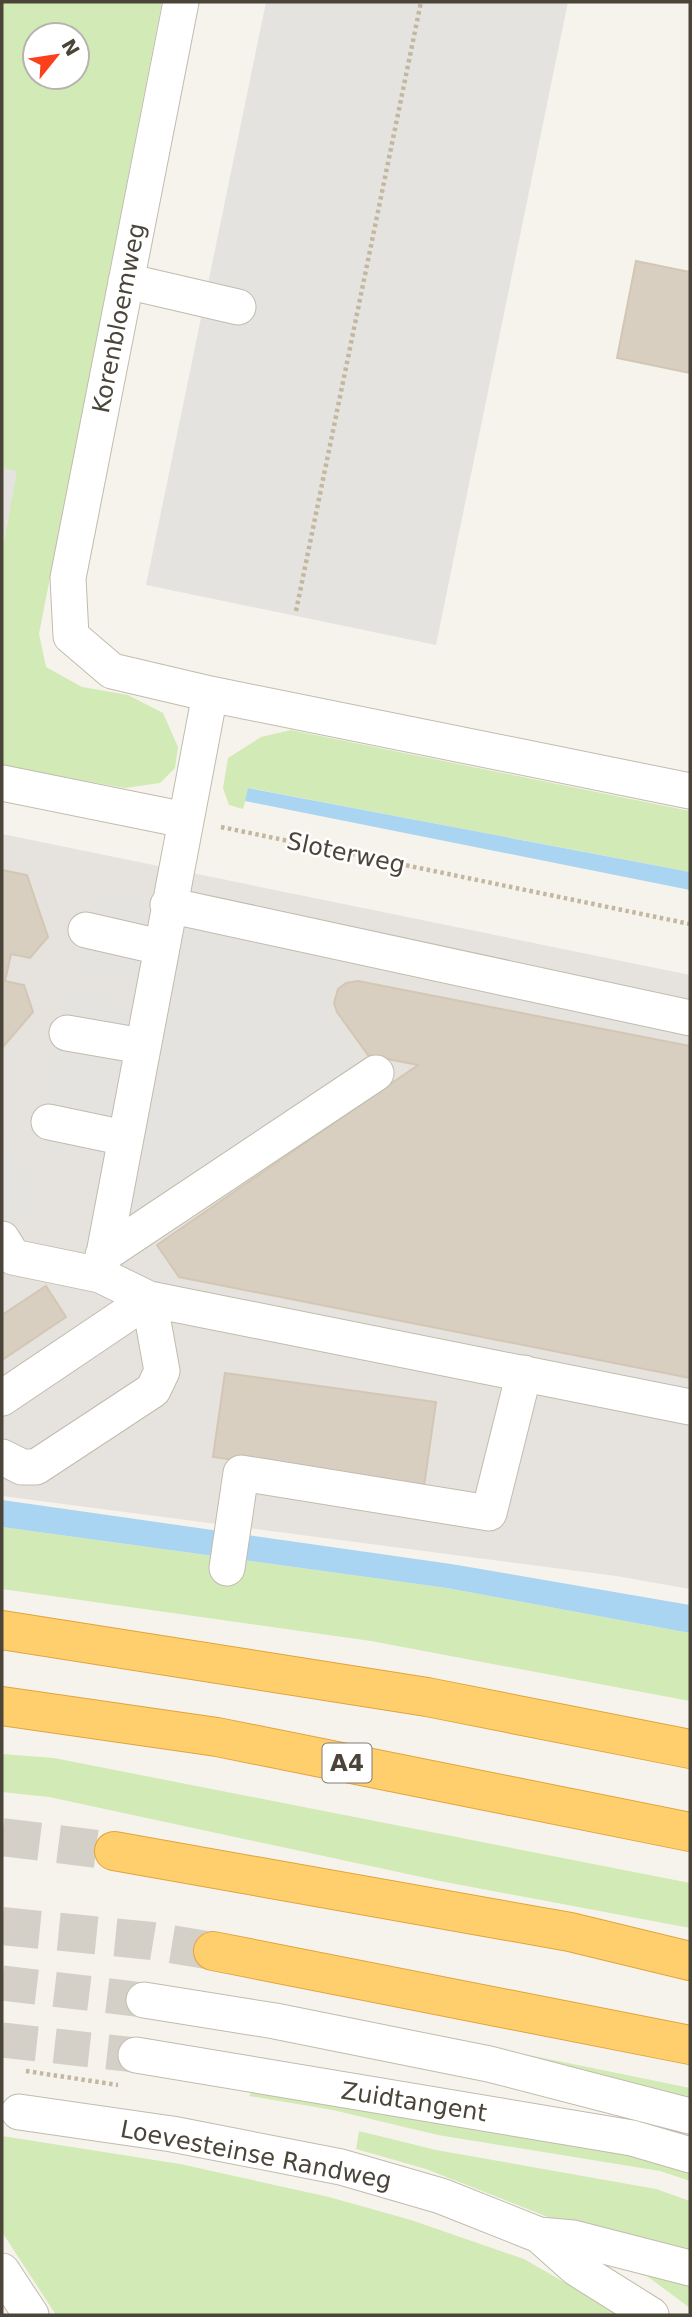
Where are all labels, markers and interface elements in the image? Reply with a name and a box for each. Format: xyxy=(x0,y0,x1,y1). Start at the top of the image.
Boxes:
north arrow xyxy=(21,21,91,91)
text: N xyxy=(57,35,84,60)
street label: Korenbloemweg xyxy=(87,221,151,415)
street label: Sloterweg xyxy=(284,827,408,879)
road number: A4 xyxy=(322,1744,372,1782)
street label: Zuidtangent xyxy=(339,2077,489,2127)
street label: Loevesteinse Randweg xyxy=(118,2115,394,2195)

